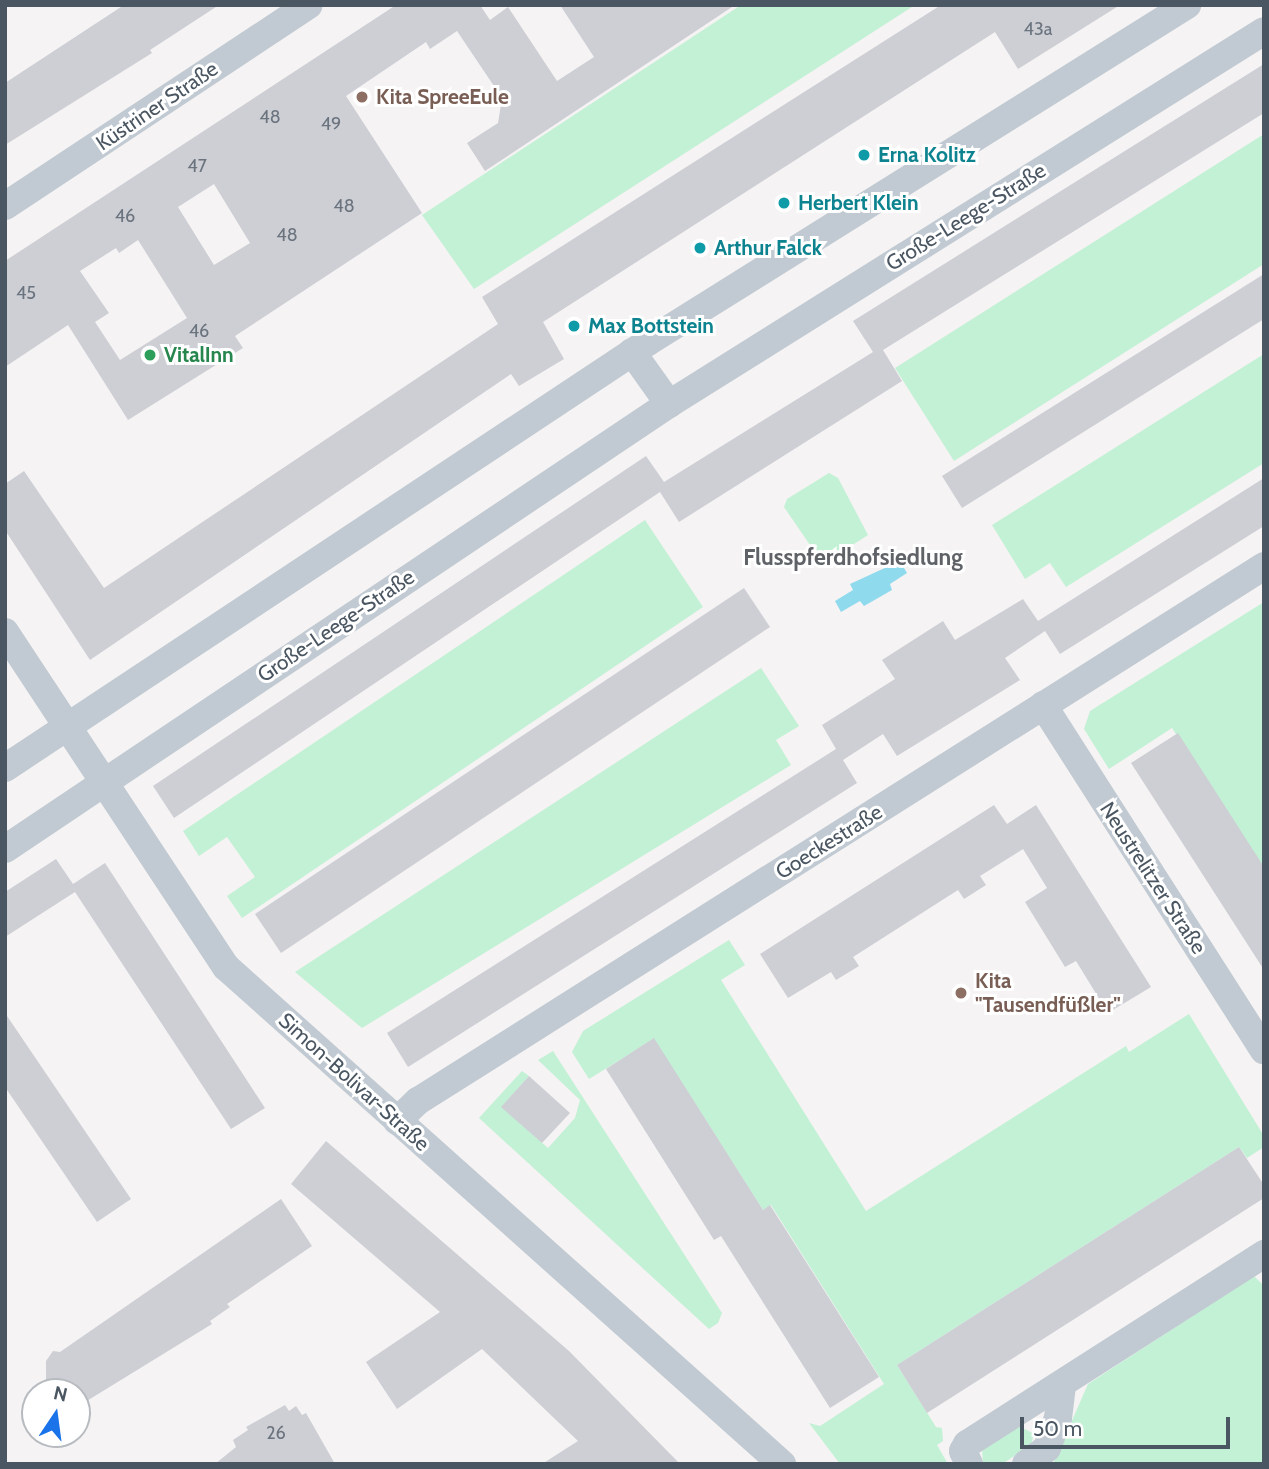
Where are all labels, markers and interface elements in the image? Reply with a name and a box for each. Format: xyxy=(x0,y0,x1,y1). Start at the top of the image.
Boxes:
house number: 43a xyxy=(1024,18,1052,40)
street label: Küstriner Straße xyxy=(91,56,223,156)
place label: Kita SpreeEule xyxy=(376,84,509,110)
marker: Kita SpreeEule xyxy=(354,89,370,105)
house number: 48 xyxy=(259,106,281,128)
house number: 49 xyxy=(321,113,341,135)
place label: Erna Kolitz xyxy=(878,142,976,168)
marker: Erna Kolitz xyxy=(856,147,872,163)
house number: 47 xyxy=(187,155,207,177)
street label: Große-Leege-Straße xyxy=(882,158,1050,276)
place label: Herbert Klein xyxy=(798,190,918,216)
house number: 48 xyxy=(333,195,355,217)
marker: Herbert Klein xyxy=(776,195,792,211)
house number: 46 xyxy=(115,205,135,227)
house number: 48 xyxy=(276,224,298,246)
place label: Arthur Falck xyxy=(714,235,822,261)
marker: Arthur Falck xyxy=(692,240,708,256)
house number: 45 xyxy=(16,282,36,304)
place label: Max Bottstein xyxy=(588,313,714,339)
marker: Max Bottstein xyxy=(566,318,582,334)
house number: 46 xyxy=(189,320,209,342)
place label: VitalInn xyxy=(164,342,234,368)
marker: VitalInn xyxy=(142,347,158,363)
district label: Flusspferdhofsiedlung xyxy=(743,543,963,571)
street label: Große-Leege-Straße xyxy=(253,564,419,688)
street label: Neustrelitzer Straße xyxy=(1095,797,1211,959)
street label: Goeckestraße xyxy=(771,799,887,885)
place label: Kita "Tausendfüßler" xyxy=(975,968,1121,1018)
marker: Kita "Tausendfüßler" xyxy=(953,985,969,1001)
street label: Simon-Bolivar-Straße xyxy=(273,1008,435,1156)
north arrow xyxy=(21,1378,91,1448)
text: N xyxy=(51,1381,70,1407)
scale bar xyxy=(1024,1402,1234,1446)
text: 50 m xyxy=(1033,1416,1082,1441)
house number: 26 xyxy=(266,1422,286,1444)

